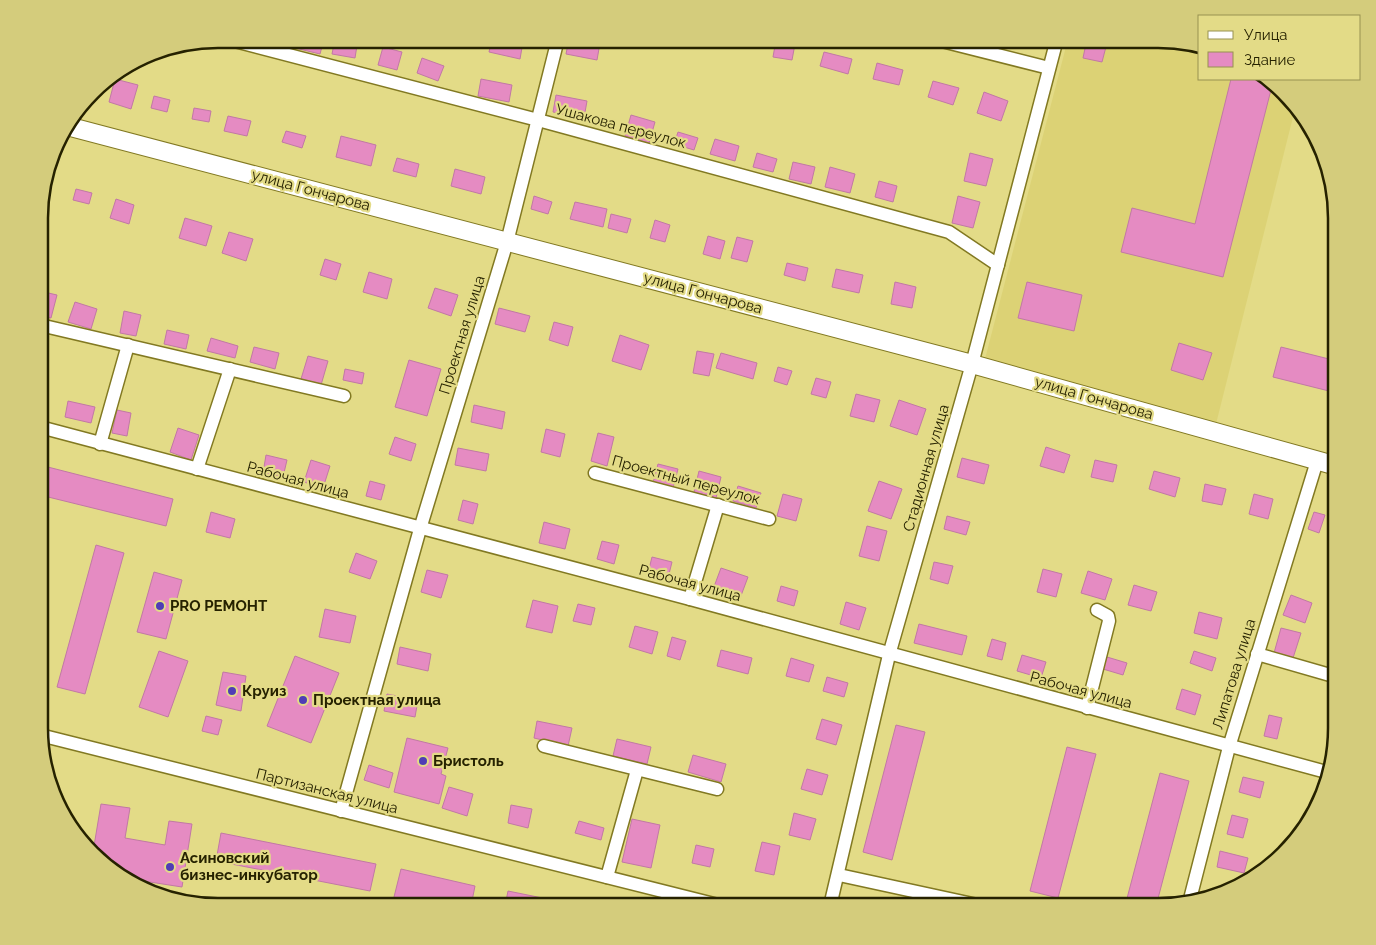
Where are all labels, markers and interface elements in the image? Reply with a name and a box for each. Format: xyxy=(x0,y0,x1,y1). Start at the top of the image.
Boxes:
legend xyxy=(1198,15,1361,80)
text: Улица xyxy=(1244,26,1288,44)
text: Здание xyxy=(1244,51,1296,69)
street label: Ушакова переулок xyxy=(554,100,688,152)
street label: улица Гончарова xyxy=(250,166,372,214)
street label: улица Гончарова xyxy=(642,269,764,317)
street label: Проектная улица xyxy=(435,273,489,397)
street label: улица Гончарова xyxy=(1033,373,1155,423)
street label: Стадионная улица xyxy=(899,402,953,534)
street label: Проектный переулок xyxy=(610,452,762,509)
street label: Рабочая улица xyxy=(245,458,351,502)
street label: Рабочая улица xyxy=(637,561,743,605)
place label: PRO РЕМОНТ xyxy=(170,597,268,615)
marker: PRO РЕМОНТ xyxy=(154,600,166,612)
street label: Липатова улица xyxy=(1209,617,1259,731)
street label: Рабочая улица xyxy=(1028,668,1134,712)
place label: Круиз xyxy=(242,682,286,700)
marker: Круиз xyxy=(226,685,238,697)
place label: Проектная улица xyxy=(313,691,441,709)
marker: Проектная улица xyxy=(297,694,309,706)
place label: Бристоль xyxy=(433,752,504,770)
marker: Бристоль xyxy=(417,755,429,767)
street label: Партизанская улица xyxy=(254,765,400,817)
place label: Асиновский бизнес-инкубатор xyxy=(180,849,318,884)
marker: Асиновский бизнес-инкубатор xyxy=(164,861,176,873)

